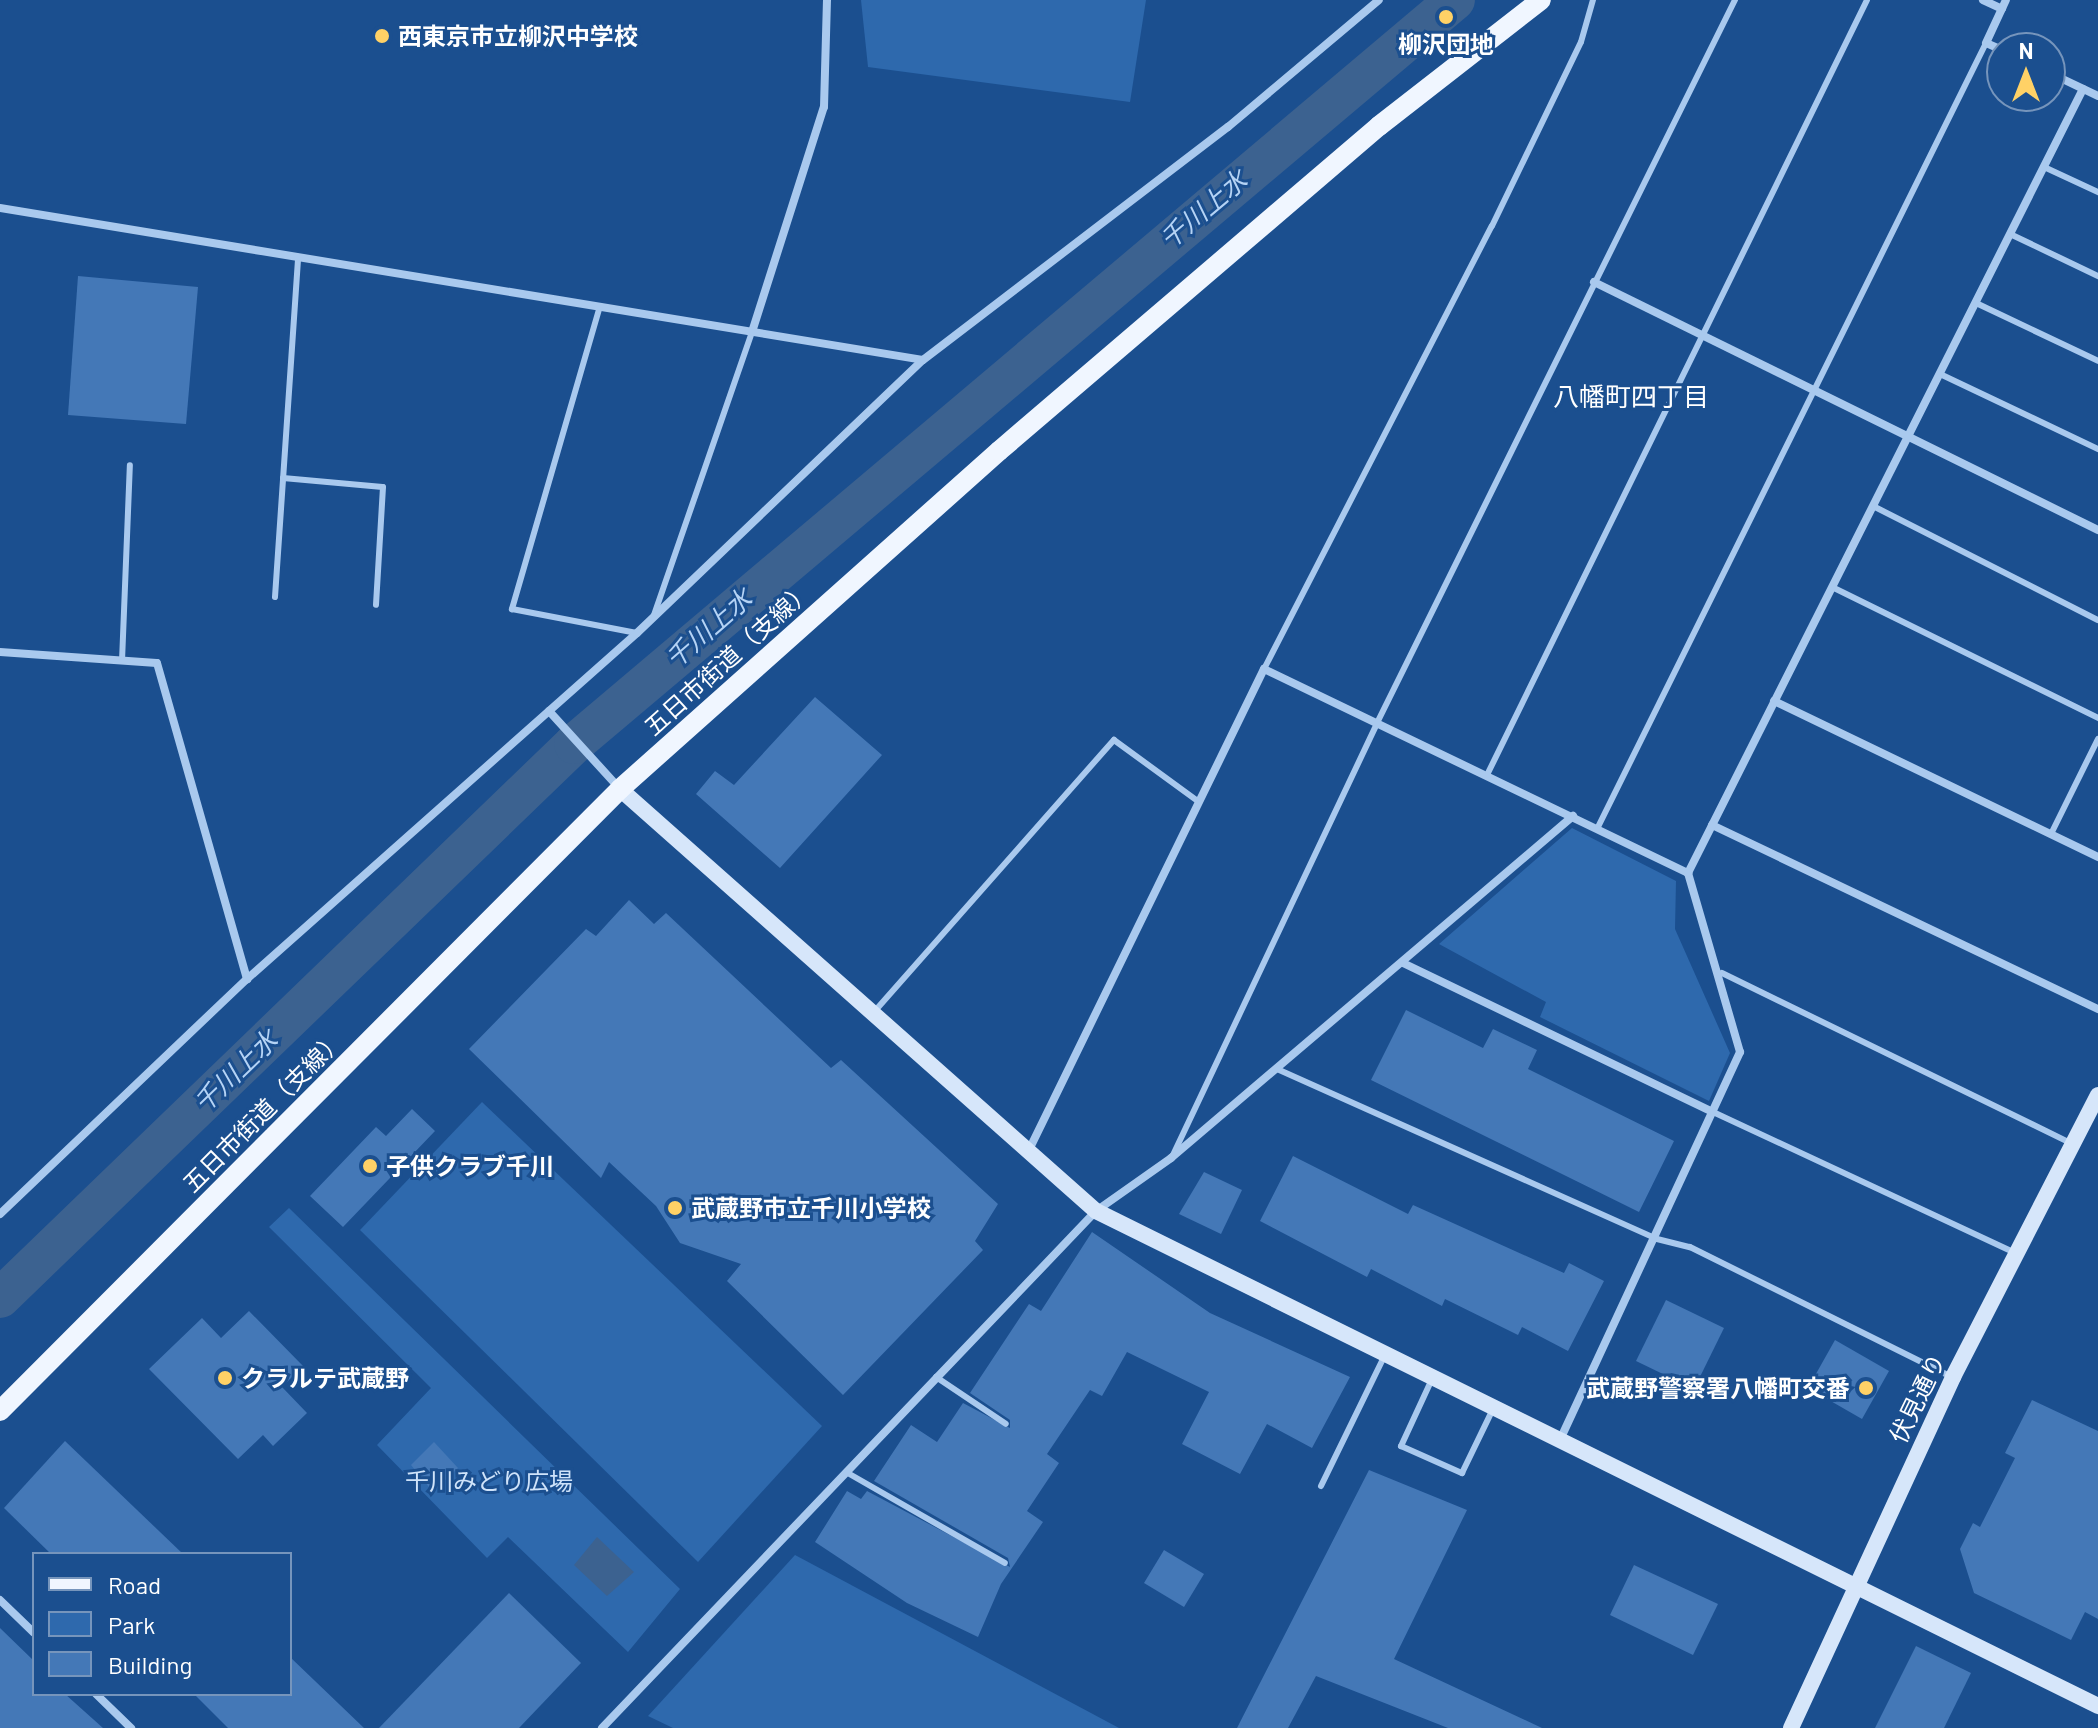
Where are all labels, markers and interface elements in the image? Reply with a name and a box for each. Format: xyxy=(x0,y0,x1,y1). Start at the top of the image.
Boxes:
marker: 柳沢団地 xyxy=(1437,8,1455,26)
place label: 西東京市立柳沢中学校 xyxy=(398,22,638,50)
marker: 西東京市立柳沢中学校 xyxy=(373,27,391,45)
place label: 柳沢団地 xyxy=(1398,30,1494,58)
north arrow xyxy=(1986,32,2066,112)
text: N xyxy=(2019,37,2033,63)
water label: 千川上水 xyxy=(1153,164,1253,254)
district label: 八幡町四丁目 xyxy=(1553,380,1709,412)
street label: 五日市街道（支線） xyxy=(638,575,818,741)
water label: 千川上水 xyxy=(659,582,757,674)
street label: 五日市街道（支線） xyxy=(176,1024,350,1198)
water label: 千川上水 xyxy=(187,1024,283,1118)
place label: 子供クラブ千川 xyxy=(386,1152,554,1180)
marker: 子供クラブ千川 xyxy=(361,1157,379,1175)
place label: 武蔵野市立千川小学校 xyxy=(691,1194,931,1222)
marker: 武蔵野市立千川小学校 xyxy=(666,1199,684,1217)
street label: 伏見通り xyxy=(1883,1349,1951,1447)
place label: クラルテ武蔵野 xyxy=(241,1364,409,1392)
marker: クラルテ武蔵野 xyxy=(216,1369,234,1387)
place label: 武蔵野警察署八幡町交番 xyxy=(1586,1374,1850,1402)
marker: 武蔵野警察署八幡町交番 xyxy=(1857,1379,1875,1397)
park label: 千川みどり広場 xyxy=(405,1467,573,1495)
legend xyxy=(32,1552,292,1696)
text: Road xyxy=(108,1570,161,1599)
text: Park xyxy=(108,1610,155,1639)
text: Building xyxy=(108,1650,192,1679)

